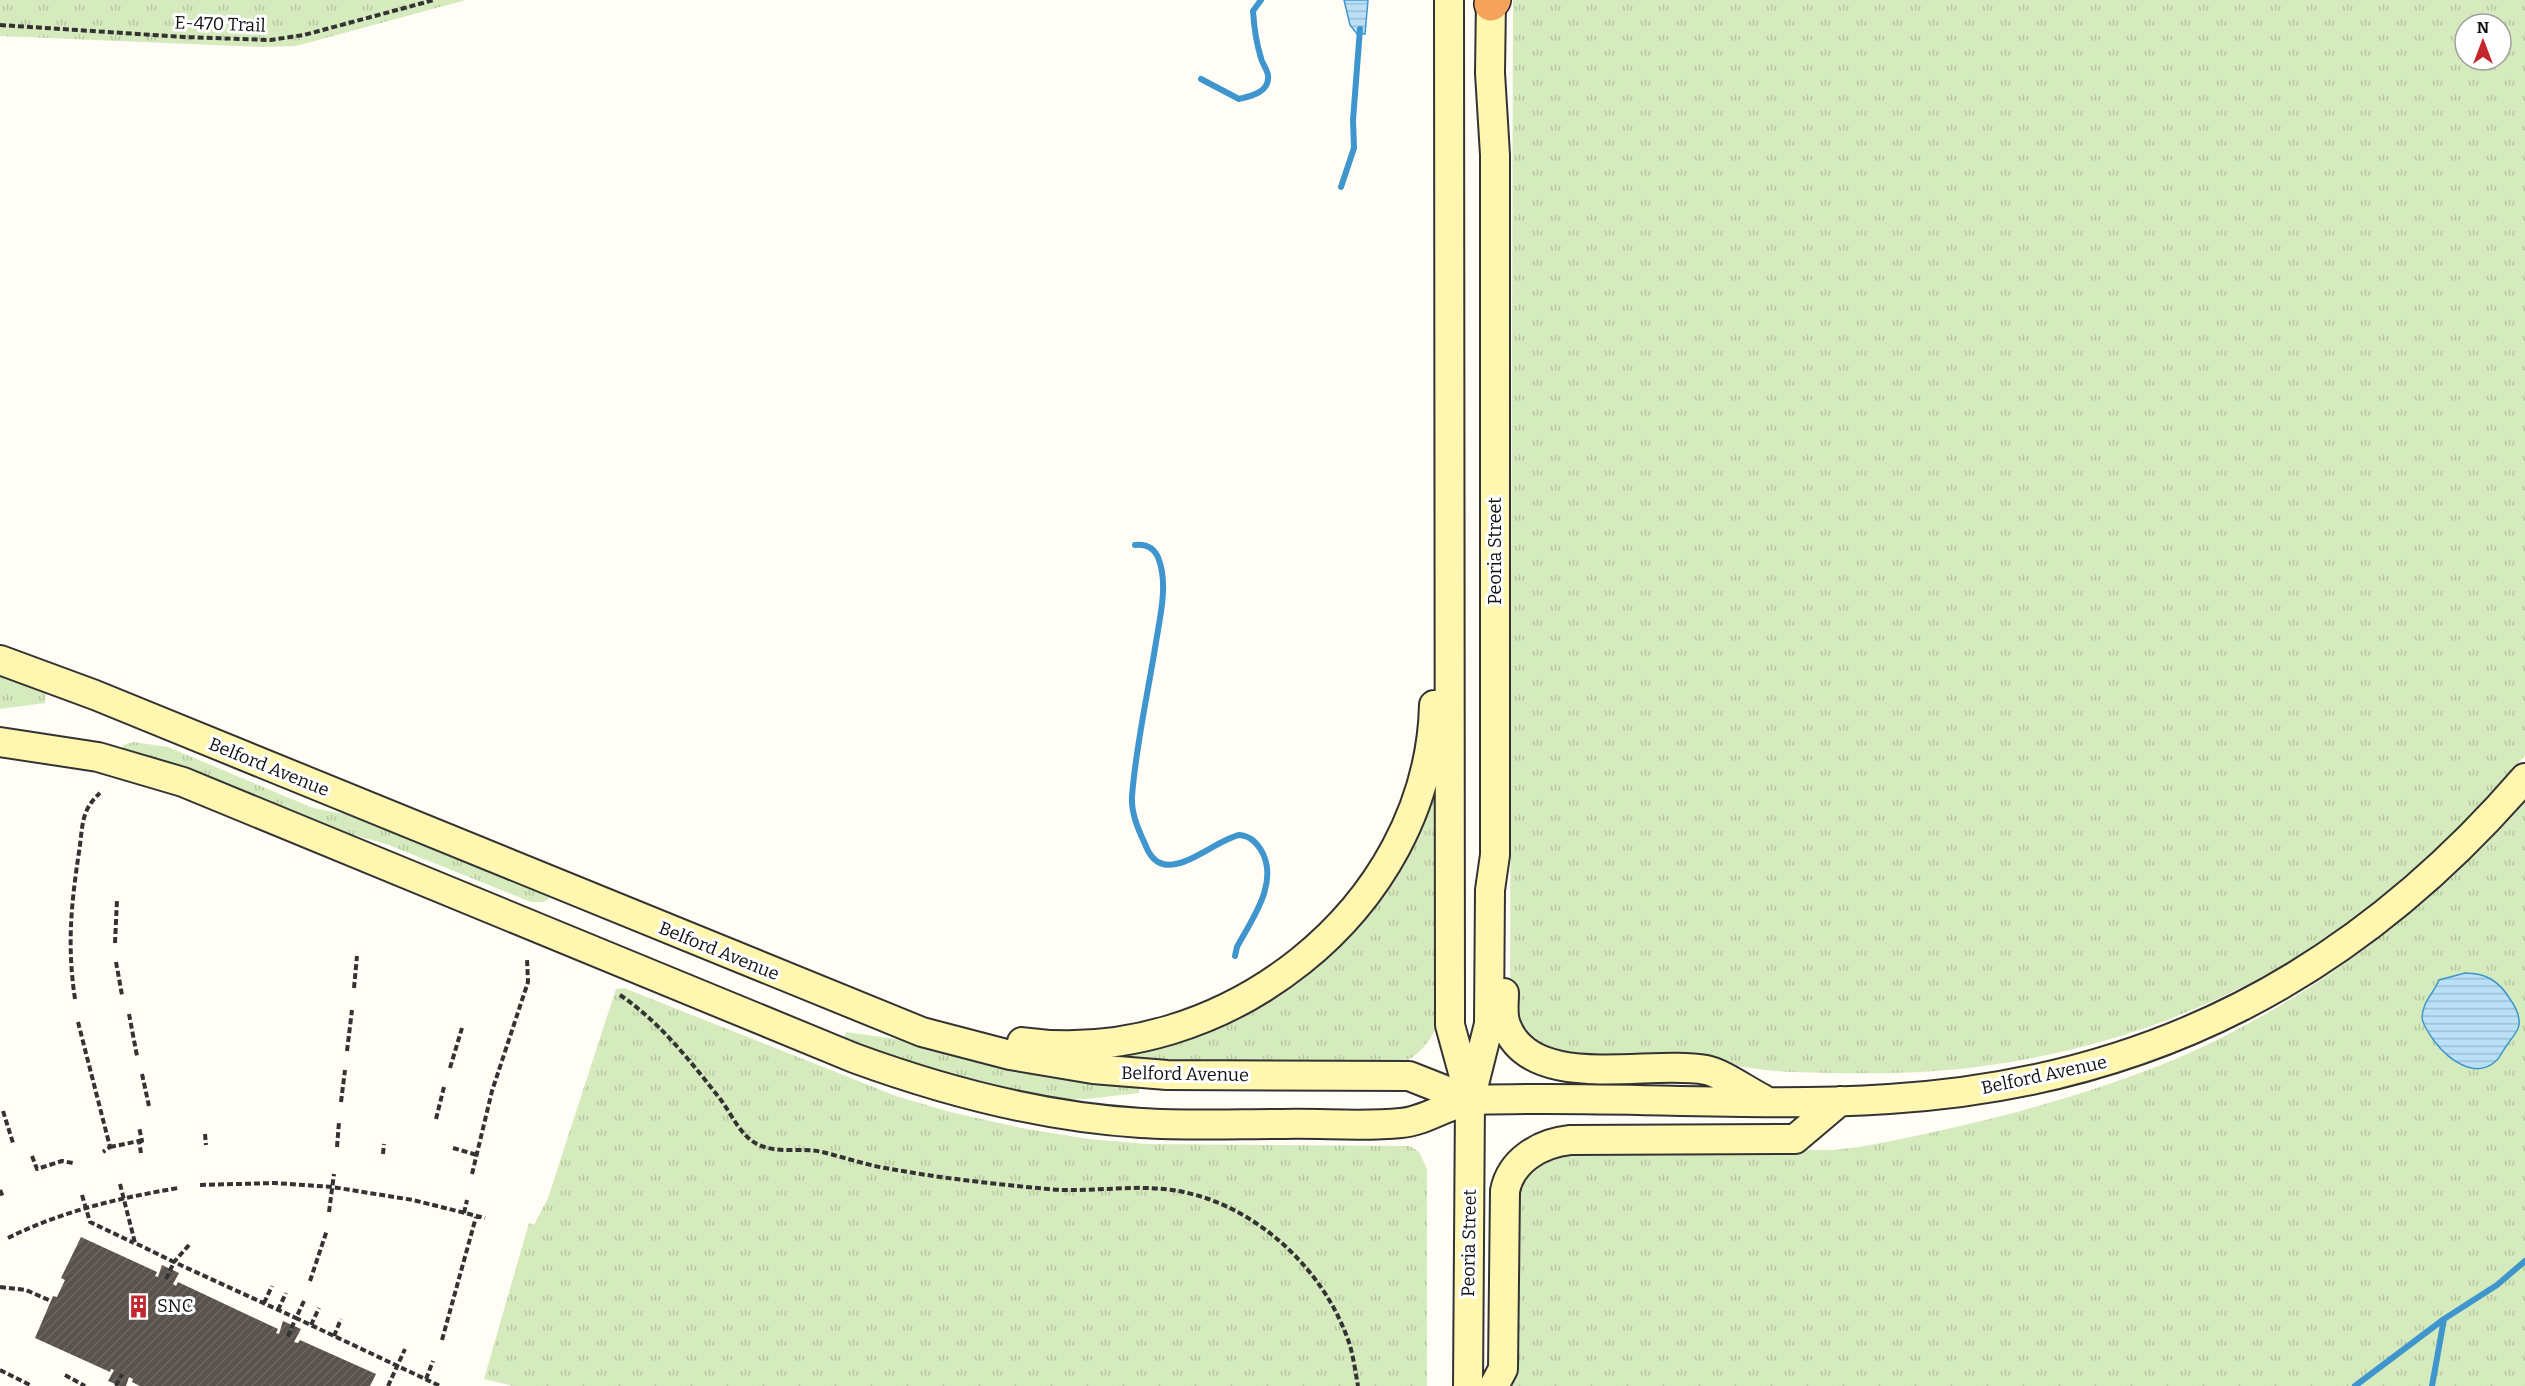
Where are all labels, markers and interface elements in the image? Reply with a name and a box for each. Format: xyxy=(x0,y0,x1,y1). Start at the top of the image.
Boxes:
street label: E-470 Trail xyxy=(174,11,266,37)
north arrow xyxy=(2453,12,2513,72)
text: N xyxy=(2477,18,2489,37)
street label: Peoria Street xyxy=(1484,497,1506,605)
street label: Belford Avenue xyxy=(206,733,332,801)
street label: Belford Avenue xyxy=(656,917,782,985)
street label: Belford Avenue xyxy=(1979,1051,2109,1099)
street label: Belford Avenue xyxy=(1121,1062,1249,1086)
street label: Peoria Street xyxy=(1457,1188,1481,1297)
building icon: SNC xyxy=(126,1293,152,1319)
place label: SNC xyxy=(157,1295,193,1317)

